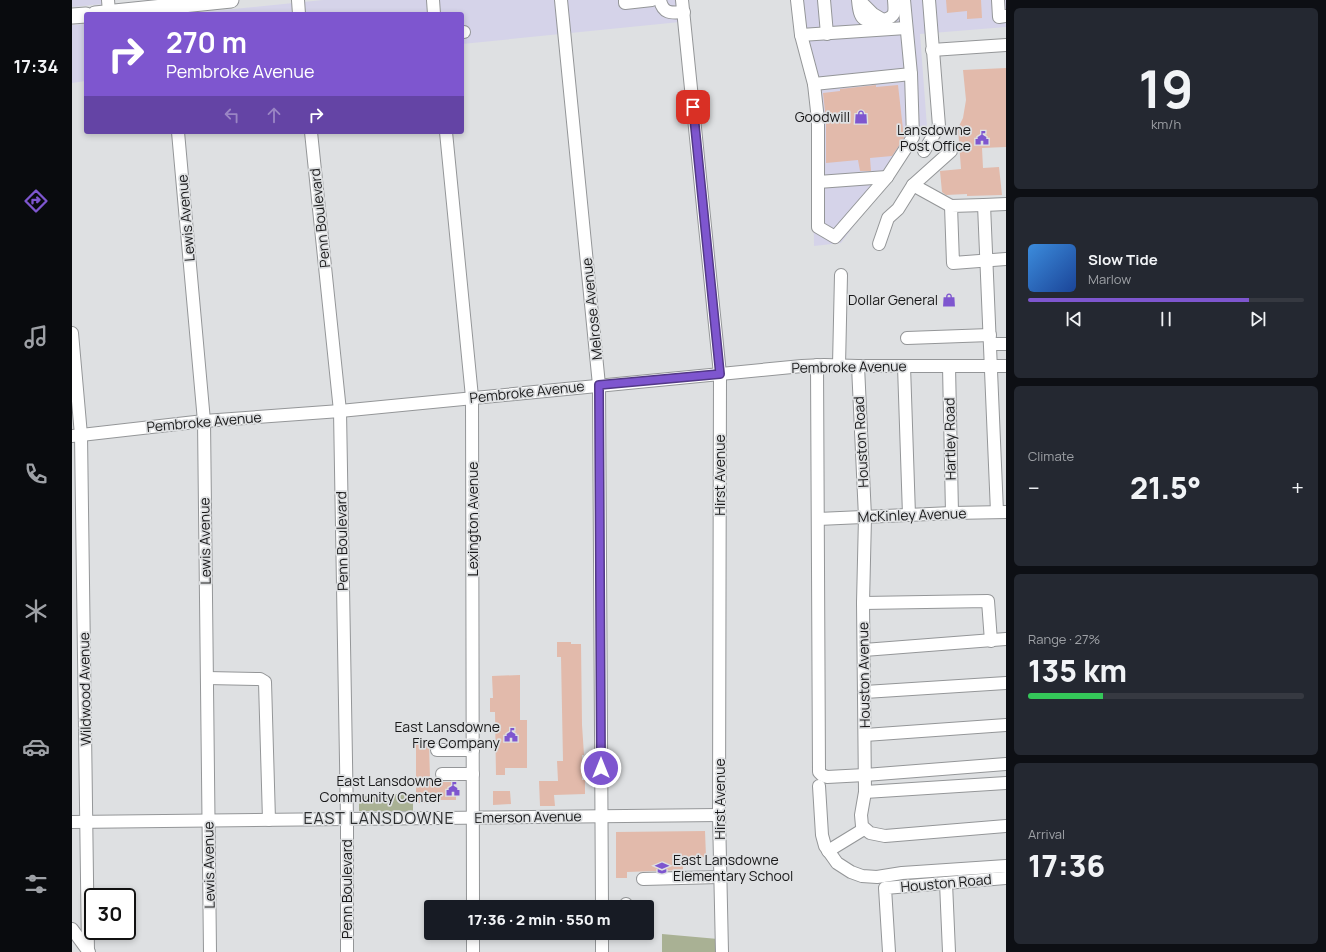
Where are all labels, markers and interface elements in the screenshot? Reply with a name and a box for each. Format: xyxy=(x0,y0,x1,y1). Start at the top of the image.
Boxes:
text: 270 m xyxy=(166,23,247,61)
icon: right xyxy=(100,28,152,80)
text: 19 xyxy=(1138,53,1194,124)
text: 17:34 xyxy=(13,54,59,78)
text: Pembroke Avenue xyxy=(166,59,314,83)
pin xyxy=(676,90,710,124)
icon: arrive xyxy=(682,96,704,118)
icon: left xyxy=(221,104,243,126)
icon: ahead xyxy=(263,104,285,126)
icon: right xyxy=(305,104,327,126)
place label: Goodwill xyxy=(795,107,850,126)
shop icon: Goodwill xyxy=(853,109,869,125)
text: km/h xyxy=(1151,115,1181,133)
place label: Lansdowne Post Office xyxy=(897,120,971,155)
public building icon: Lansdowne Post Office xyxy=(974,130,990,146)
street label: Penn Boulevard xyxy=(305,167,334,269)
street label: Lewis Avenue xyxy=(172,174,199,262)
icon: directions xyxy=(22,187,50,215)
text: Slow Tide xyxy=(1088,249,1158,270)
street label: Melrose Avenue xyxy=(577,257,606,361)
text: Marlow xyxy=(1088,270,1131,288)
place label: Dollar General xyxy=(848,290,938,309)
shop icon: Dollar General xyxy=(941,292,957,308)
icon: previous xyxy=(1063,308,1085,330)
icon: pause xyxy=(1155,308,1177,330)
icon: next xyxy=(1247,308,1269,330)
icon: music xyxy=(22,323,50,351)
street label: Pembroke Avenue xyxy=(791,356,907,377)
street label: Pembroke Avenue xyxy=(469,376,585,407)
street label: Houston Road xyxy=(849,396,872,488)
street label: Hartley Road xyxy=(939,397,960,481)
street label: Pembroke Avenue xyxy=(146,407,262,436)
street label: Hirst Avenue xyxy=(710,434,729,516)
text: Climate xyxy=(1028,447,1074,465)
icon: phone xyxy=(22,460,50,488)
street label: Lexington Avenue xyxy=(463,462,482,576)
text: 21.5° xyxy=(1130,467,1201,508)
text: − xyxy=(1028,473,1040,503)
text: + xyxy=(1291,473,1304,503)
street label: Penn Boulevard xyxy=(331,491,352,591)
street label: Lewis Avenue xyxy=(194,497,215,585)
street label: McKinley Avenue xyxy=(857,503,967,526)
icon: climate xyxy=(22,597,50,625)
street label: Houston Avenue xyxy=(853,622,874,728)
text: Range · 27% xyxy=(1028,630,1100,648)
street label: Wildwood Avenue xyxy=(74,632,95,746)
text: 135 km xyxy=(1028,650,1127,691)
place label: East Lansdowne Fire Company xyxy=(394,717,501,752)
public building icon: East Lansdowne Fire Company xyxy=(503,727,519,743)
icon: car xyxy=(22,733,50,761)
position arrow xyxy=(580,747,622,789)
street label: Hirst Avenue xyxy=(710,758,729,840)
place label: East Lansdowne Community Center xyxy=(320,771,442,806)
public building icon: East Lansdowne Community Center xyxy=(445,781,461,797)
street label: Emerson Avenue xyxy=(474,806,582,827)
district label: EAST LANSDOWNE xyxy=(303,807,455,829)
street label: Lewis Avenue xyxy=(198,821,219,909)
text: Arrival xyxy=(1028,825,1065,843)
street label: Penn Boulevard xyxy=(337,839,356,939)
text: 17:36 xyxy=(1028,845,1105,886)
place label: East Lansdowne Elementary School xyxy=(673,850,793,885)
school or university icon: East Lansdowne Elementary School xyxy=(654,860,670,876)
street label: Houston Road xyxy=(900,869,992,896)
icon: filters xyxy=(22,870,50,898)
speed limit sign: 30 xyxy=(84,888,136,940)
text: 17:36 · 2 min · 550 m xyxy=(467,909,611,930)

